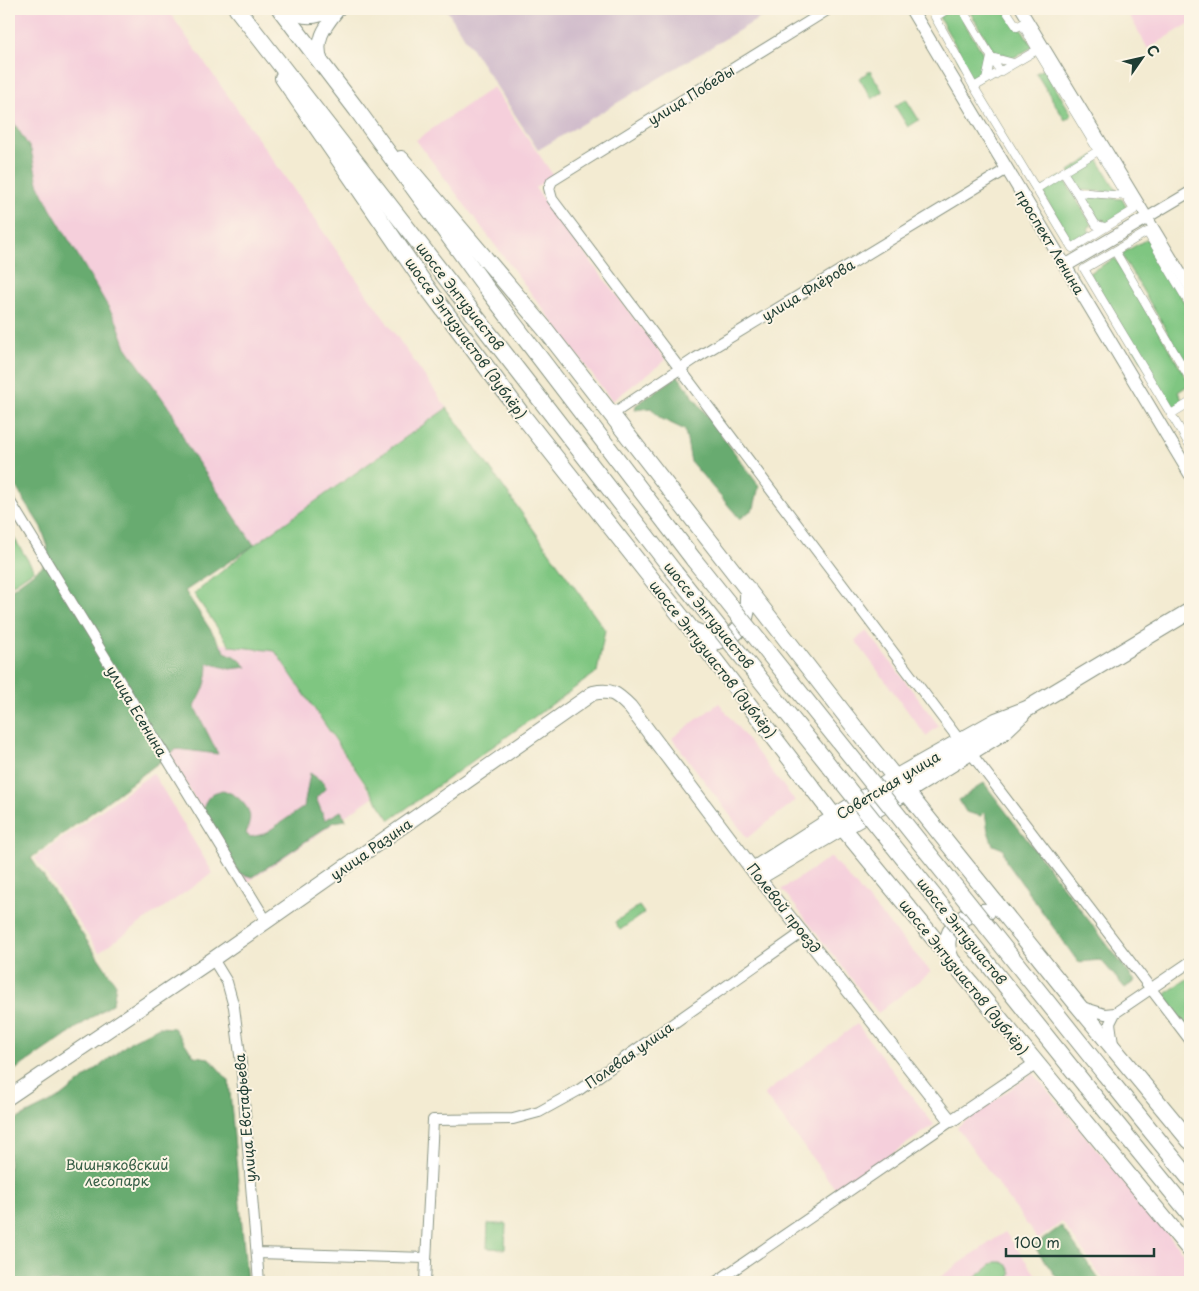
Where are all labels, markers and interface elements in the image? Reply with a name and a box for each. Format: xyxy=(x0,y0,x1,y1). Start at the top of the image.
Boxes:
north arrow xyxy=(1116,32,1166,82)
text: С xyxy=(1142,40,1165,61)
street label: улица Победы xyxy=(644,60,738,130)
street label: проспект Ленина xyxy=(1010,186,1090,299)
street label: шоссе Энтузиастов xyxy=(411,237,509,355)
street label: шоссе Энтузиастов (дублёр) xyxy=(400,253,532,423)
street label: улица Флёрова xyxy=(757,254,859,326)
street label: шоссе Энтузиастов xyxy=(659,557,759,673)
street label: шоссе Энтузиастов (дублёр) xyxy=(645,576,781,742)
street label: улица Есенина xyxy=(102,662,173,761)
street label: Советская улица xyxy=(832,746,944,824)
street label: улица Разина xyxy=(326,813,416,885)
street label: Полевой проезд xyxy=(742,858,826,958)
street label: шоссе Энтузиастов xyxy=(912,873,1012,989)
street label: шоссе Энтузиастов (дублёр) xyxy=(894,894,1034,1060)
street label: Полевая улица xyxy=(581,1017,678,1093)
street label: улица Евстафьева xyxy=(229,1053,261,1183)
park label: Вишняковский лесопарк xyxy=(65,1154,169,1191)
scale bar xyxy=(1006,1226,1154,1258)
text: 100 m xyxy=(1014,1230,1060,1253)

